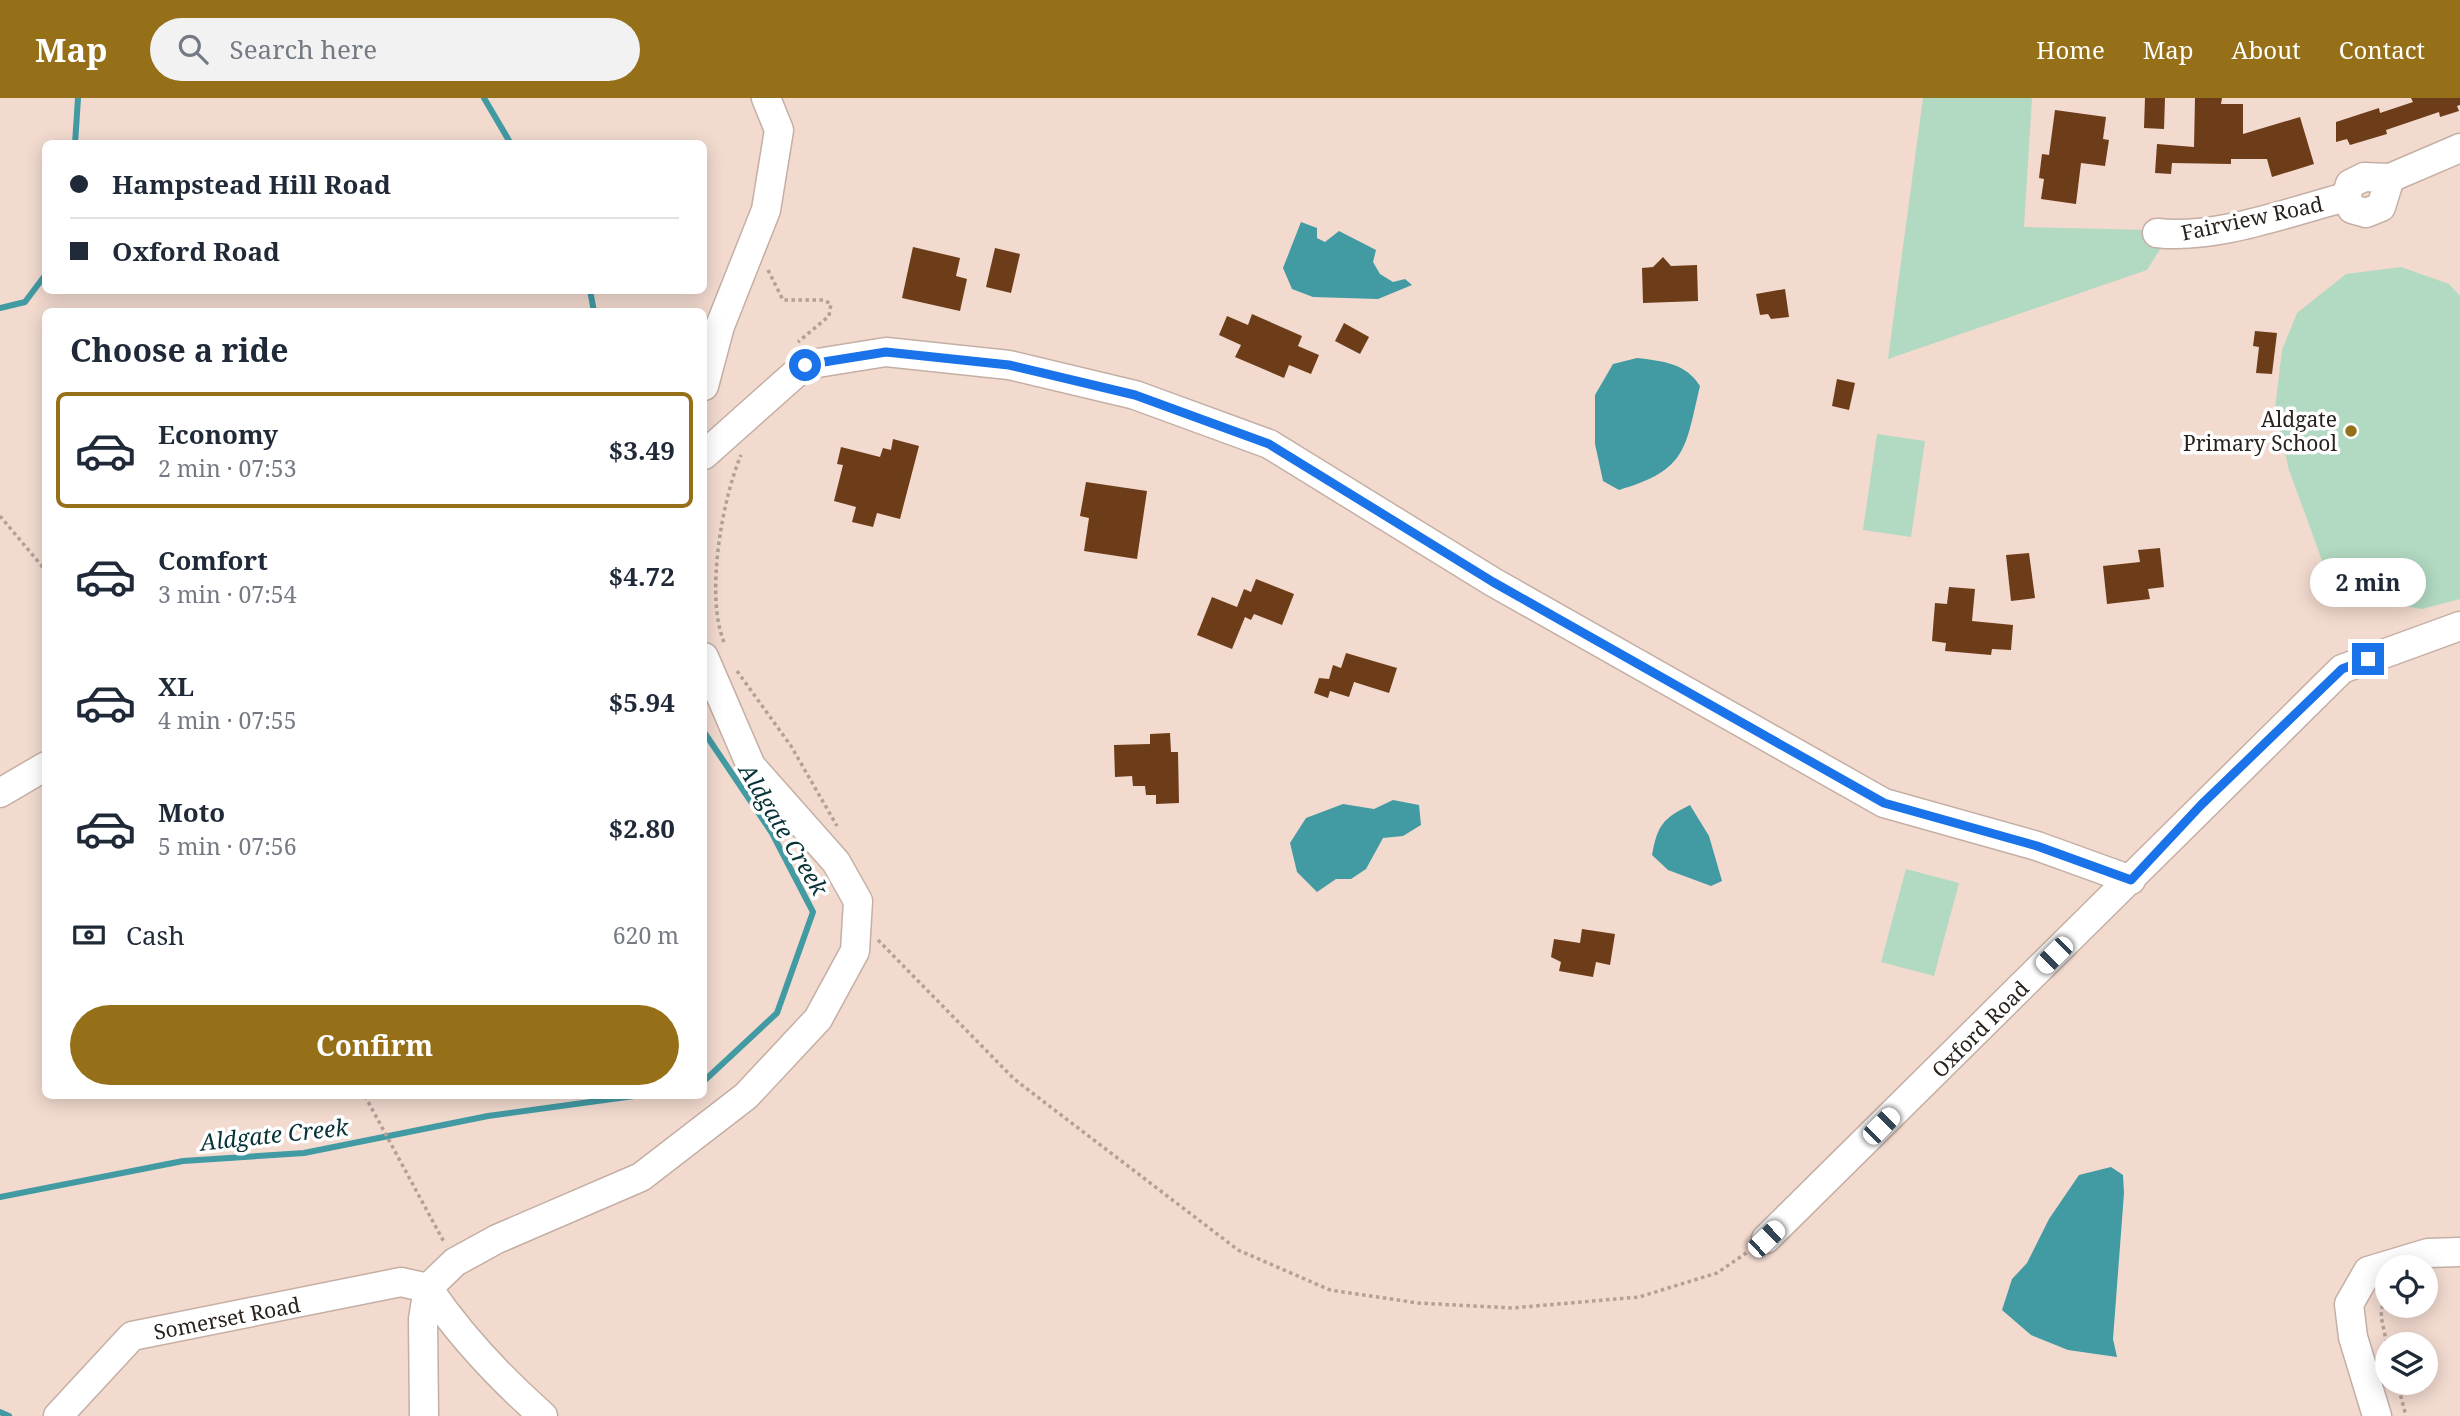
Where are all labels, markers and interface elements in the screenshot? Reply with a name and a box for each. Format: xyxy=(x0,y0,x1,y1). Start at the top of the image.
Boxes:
search box xyxy=(150,18,640,81)
text: Map xyxy=(35,27,108,72)
icon: search xyxy=(174,30,212,68)
text: Search here xyxy=(230,31,377,67)
text: Home xyxy=(2036,33,2105,66)
text: Map xyxy=(2143,33,2194,66)
text: About xyxy=(2232,33,2301,66)
text: Contact xyxy=(2339,33,2425,66)
text: Hampstead Hill Road xyxy=(112,166,391,202)
street label: Fairview Road xyxy=(2179,189,2326,247)
text: Oxford Road xyxy=(112,233,280,269)
text: Choose a ride xyxy=(70,328,289,371)
route start xyxy=(789,349,821,381)
place label: Aldgate Primary School xyxy=(2183,405,2337,457)
text: Economy xyxy=(158,416,278,452)
icon: car xyxy=(74,419,137,482)
marker: Aldgate Primary School xyxy=(2343,423,2359,439)
text: $3.49 xyxy=(609,432,675,468)
text: 2 min · 07:53 xyxy=(158,452,296,484)
text: Comfort xyxy=(158,542,268,578)
icon: car xyxy=(74,545,137,608)
text: $4.72 xyxy=(609,558,675,594)
callout: 2 min xyxy=(2310,558,2426,606)
text: 2 min xyxy=(2335,566,2401,598)
text: 3 min · 07:54 xyxy=(158,578,296,610)
route end xyxy=(2352,643,2384,675)
text: XL xyxy=(158,668,194,704)
icon: car xyxy=(74,671,137,734)
text: $5.94 xyxy=(609,684,675,720)
text: 4 min · 07:55 xyxy=(158,704,296,736)
water label: Aldgate Creek xyxy=(731,755,837,902)
text: Moto xyxy=(158,794,225,830)
icon: car xyxy=(74,797,137,860)
text: $2.80 xyxy=(609,810,675,846)
text: 5 min · 07:56 xyxy=(158,830,296,862)
icon: cash xyxy=(70,916,108,954)
text: Cash xyxy=(126,917,185,953)
text: 620 m xyxy=(613,919,679,951)
car xyxy=(2032,933,2077,977)
street label: Oxford Road xyxy=(1925,974,2035,1084)
button: Confirm xyxy=(70,1005,679,1085)
car xyxy=(1859,1104,1904,1148)
water label: Aldgate Creek xyxy=(196,1110,351,1158)
car xyxy=(1744,1217,1789,1261)
map controls xyxy=(2375,1255,2438,1395)
button: locate xyxy=(2375,1255,2438,1318)
street label: Somerset Road xyxy=(151,1290,303,1346)
button: layers xyxy=(2375,1332,2438,1395)

